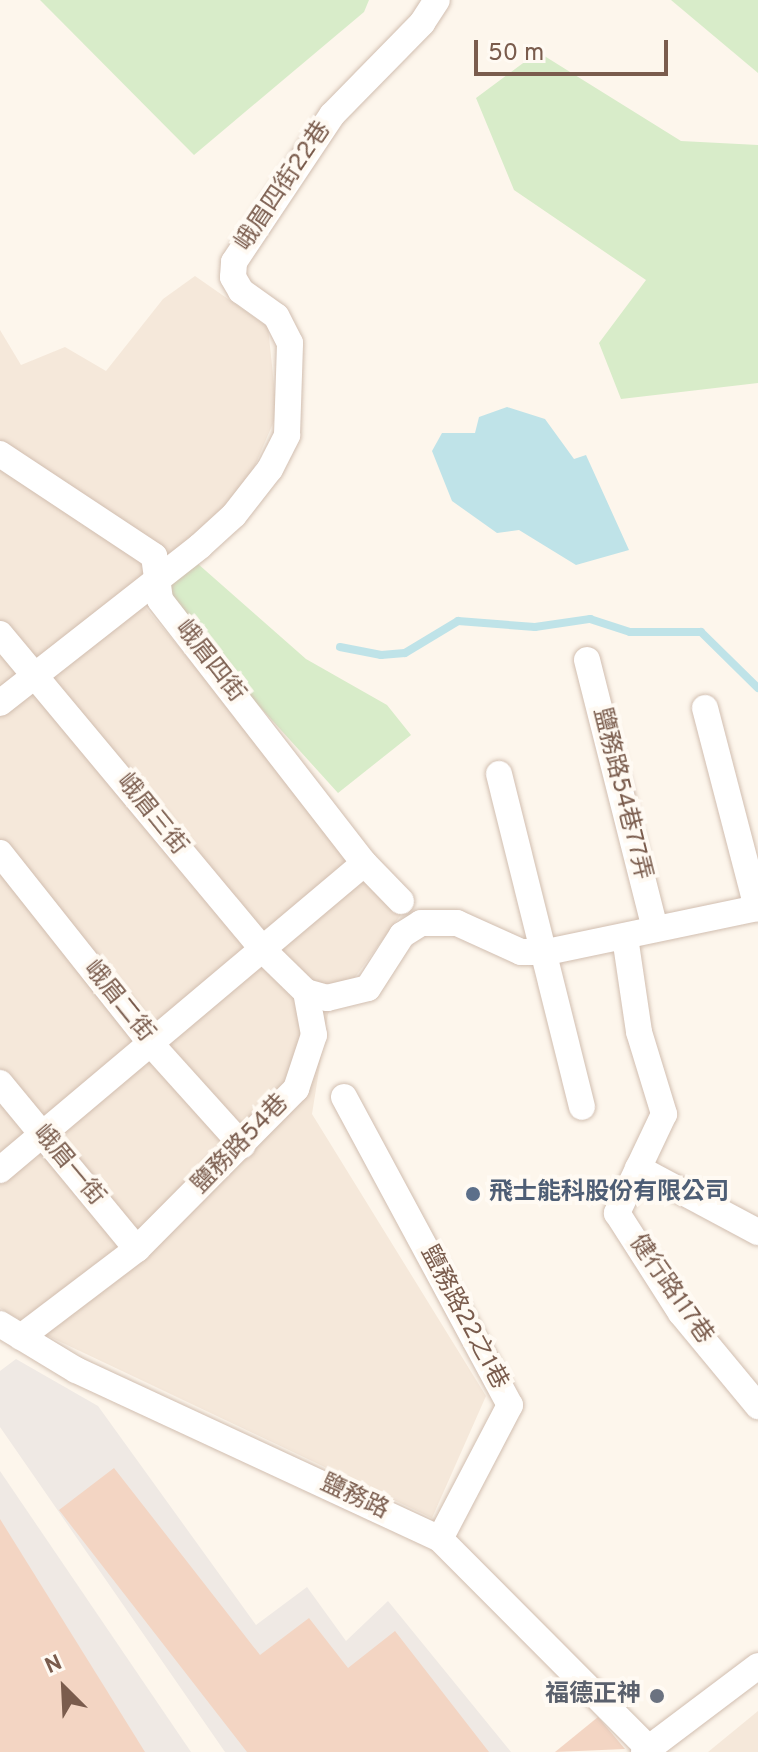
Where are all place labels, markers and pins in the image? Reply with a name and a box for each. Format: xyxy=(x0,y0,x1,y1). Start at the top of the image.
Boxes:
place label: 飛士能科股份有限公司 xyxy=(489,1180,729,1208)
marker: 飛士能科股份有限公司 xyxy=(464,1185,482,1203)
place label: 福德正神 xyxy=(545,1682,641,1710)
marker: 福德正神 xyxy=(648,1687,666,1705)

